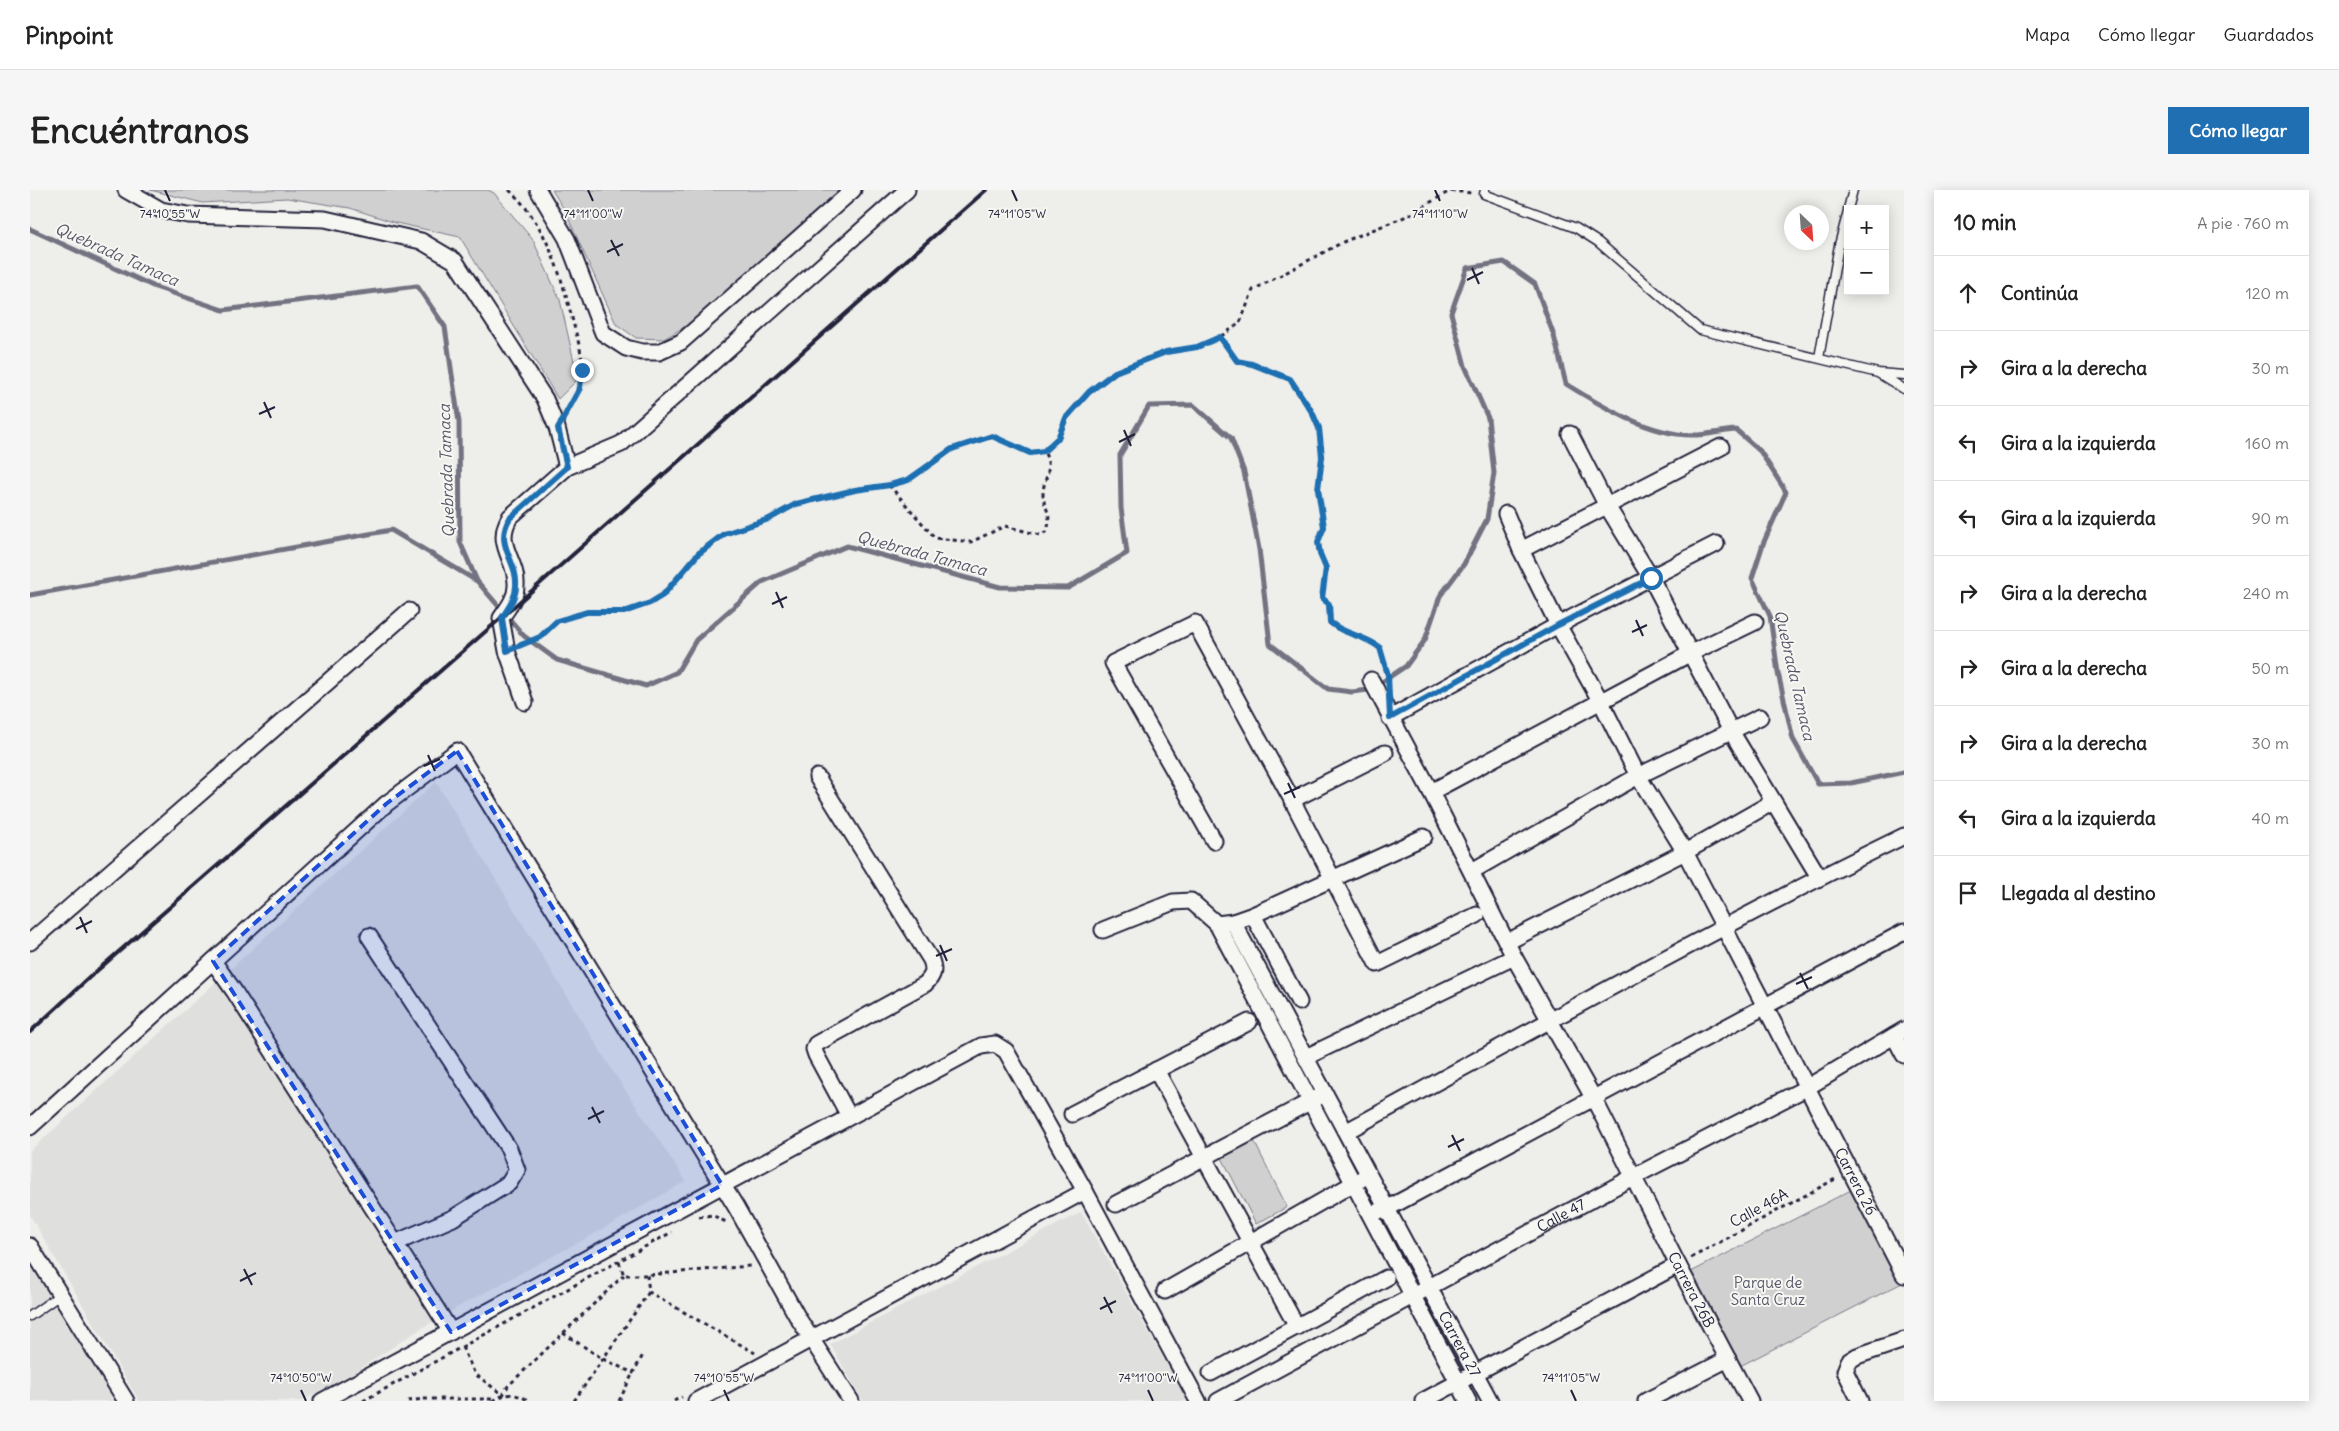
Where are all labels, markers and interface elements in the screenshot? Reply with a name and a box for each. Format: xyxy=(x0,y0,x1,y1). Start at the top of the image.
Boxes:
text: Pinpoint xyxy=(25,20,113,50)
text: Mapa xyxy=(2025,23,2070,46)
text: Cómo llegar xyxy=(2098,23,2195,46)
text: Guardados xyxy=(2223,23,2314,46)
button: Cómo llegar xyxy=(2168,107,2309,154)
text: Encuéntranos xyxy=(30,108,249,152)
north arrow xyxy=(1784,205,1829,250)
map controls xyxy=(1844,205,1889,295)
button: + xyxy=(1844,205,1889,250)
text: 74°10'55"W xyxy=(140,206,200,221)
text: 74°11'00"W xyxy=(563,206,623,221)
text: 74°11'05"W xyxy=(988,206,1046,221)
text: 74°11'10"W xyxy=(1412,206,1468,221)
text: 10 min xyxy=(1954,209,2016,236)
text: A pie · 760 m xyxy=(2197,213,2289,233)
water label: Quebrada Tamaca xyxy=(52,218,183,291)
button: − xyxy=(1844,250,1889,295)
icon: ahead xyxy=(1954,279,1982,307)
text: Continúa xyxy=(2001,281,2078,305)
text: 120 m xyxy=(2246,283,2289,303)
icon: right xyxy=(1954,354,1982,382)
text: Gira a la derecha xyxy=(2001,356,2147,380)
text: 30 m xyxy=(2252,358,2289,378)
route end xyxy=(571,359,594,382)
water label: Quebrada Tamaca xyxy=(434,403,458,538)
icon: left xyxy=(1954,429,1982,457)
text: Gira a la izquierda xyxy=(2001,431,2156,455)
text: 160 m xyxy=(2245,433,2289,453)
icon: left xyxy=(1954,504,1982,532)
text: Gira a la izquierda xyxy=(2001,506,2156,530)
text: 90 m xyxy=(2251,508,2289,528)
water label: Quebrada Tamaca xyxy=(855,526,990,580)
route start xyxy=(1640,567,1663,590)
icon: right xyxy=(1954,579,1982,607)
text: Gira a la derecha xyxy=(2001,581,2147,605)
text: 240 m xyxy=(2243,583,2289,603)
water label: Quebrada Tamaca xyxy=(1770,608,1820,743)
icon: right xyxy=(1954,654,1982,682)
text: Gira a la derecha xyxy=(2001,656,2147,680)
text: 50 m xyxy=(2251,658,2289,678)
icon: right xyxy=(1954,729,1982,757)
text: Gira a la derecha xyxy=(2001,731,2147,755)
text: 30 m xyxy=(2252,733,2289,753)
icon: left xyxy=(1954,804,1982,832)
text: Gira a la izquierda xyxy=(2001,806,2156,830)
text: 40 m xyxy=(2251,808,2289,828)
icon: arrive xyxy=(1954,879,1982,907)
text: Llegada al destino xyxy=(2001,881,2156,905)
street label: Carrera 26 xyxy=(1831,1144,1881,1218)
street label: Calle 46A xyxy=(1726,1184,1792,1231)
street label: Calle 47 xyxy=(1533,1194,1589,1236)
street label: Carrera 26B xyxy=(1664,1249,1720,1331)
park label: Parque de Santa Cruz xyxy=(1731,1273,1805,1309)
street label: Carrera 27 xyxy=(1435,1308,1485,1380)
text: 74°10'50"W xyxy=(270,1370,332,1385)
text: 74°10'55"W xyxy=(694,1370,754,1385)
text: 74°11'00"W xyxy=(1118,1370,1178,1385)
text: 74°11'05"W xyxy=(1542,1370,1600,1385)

